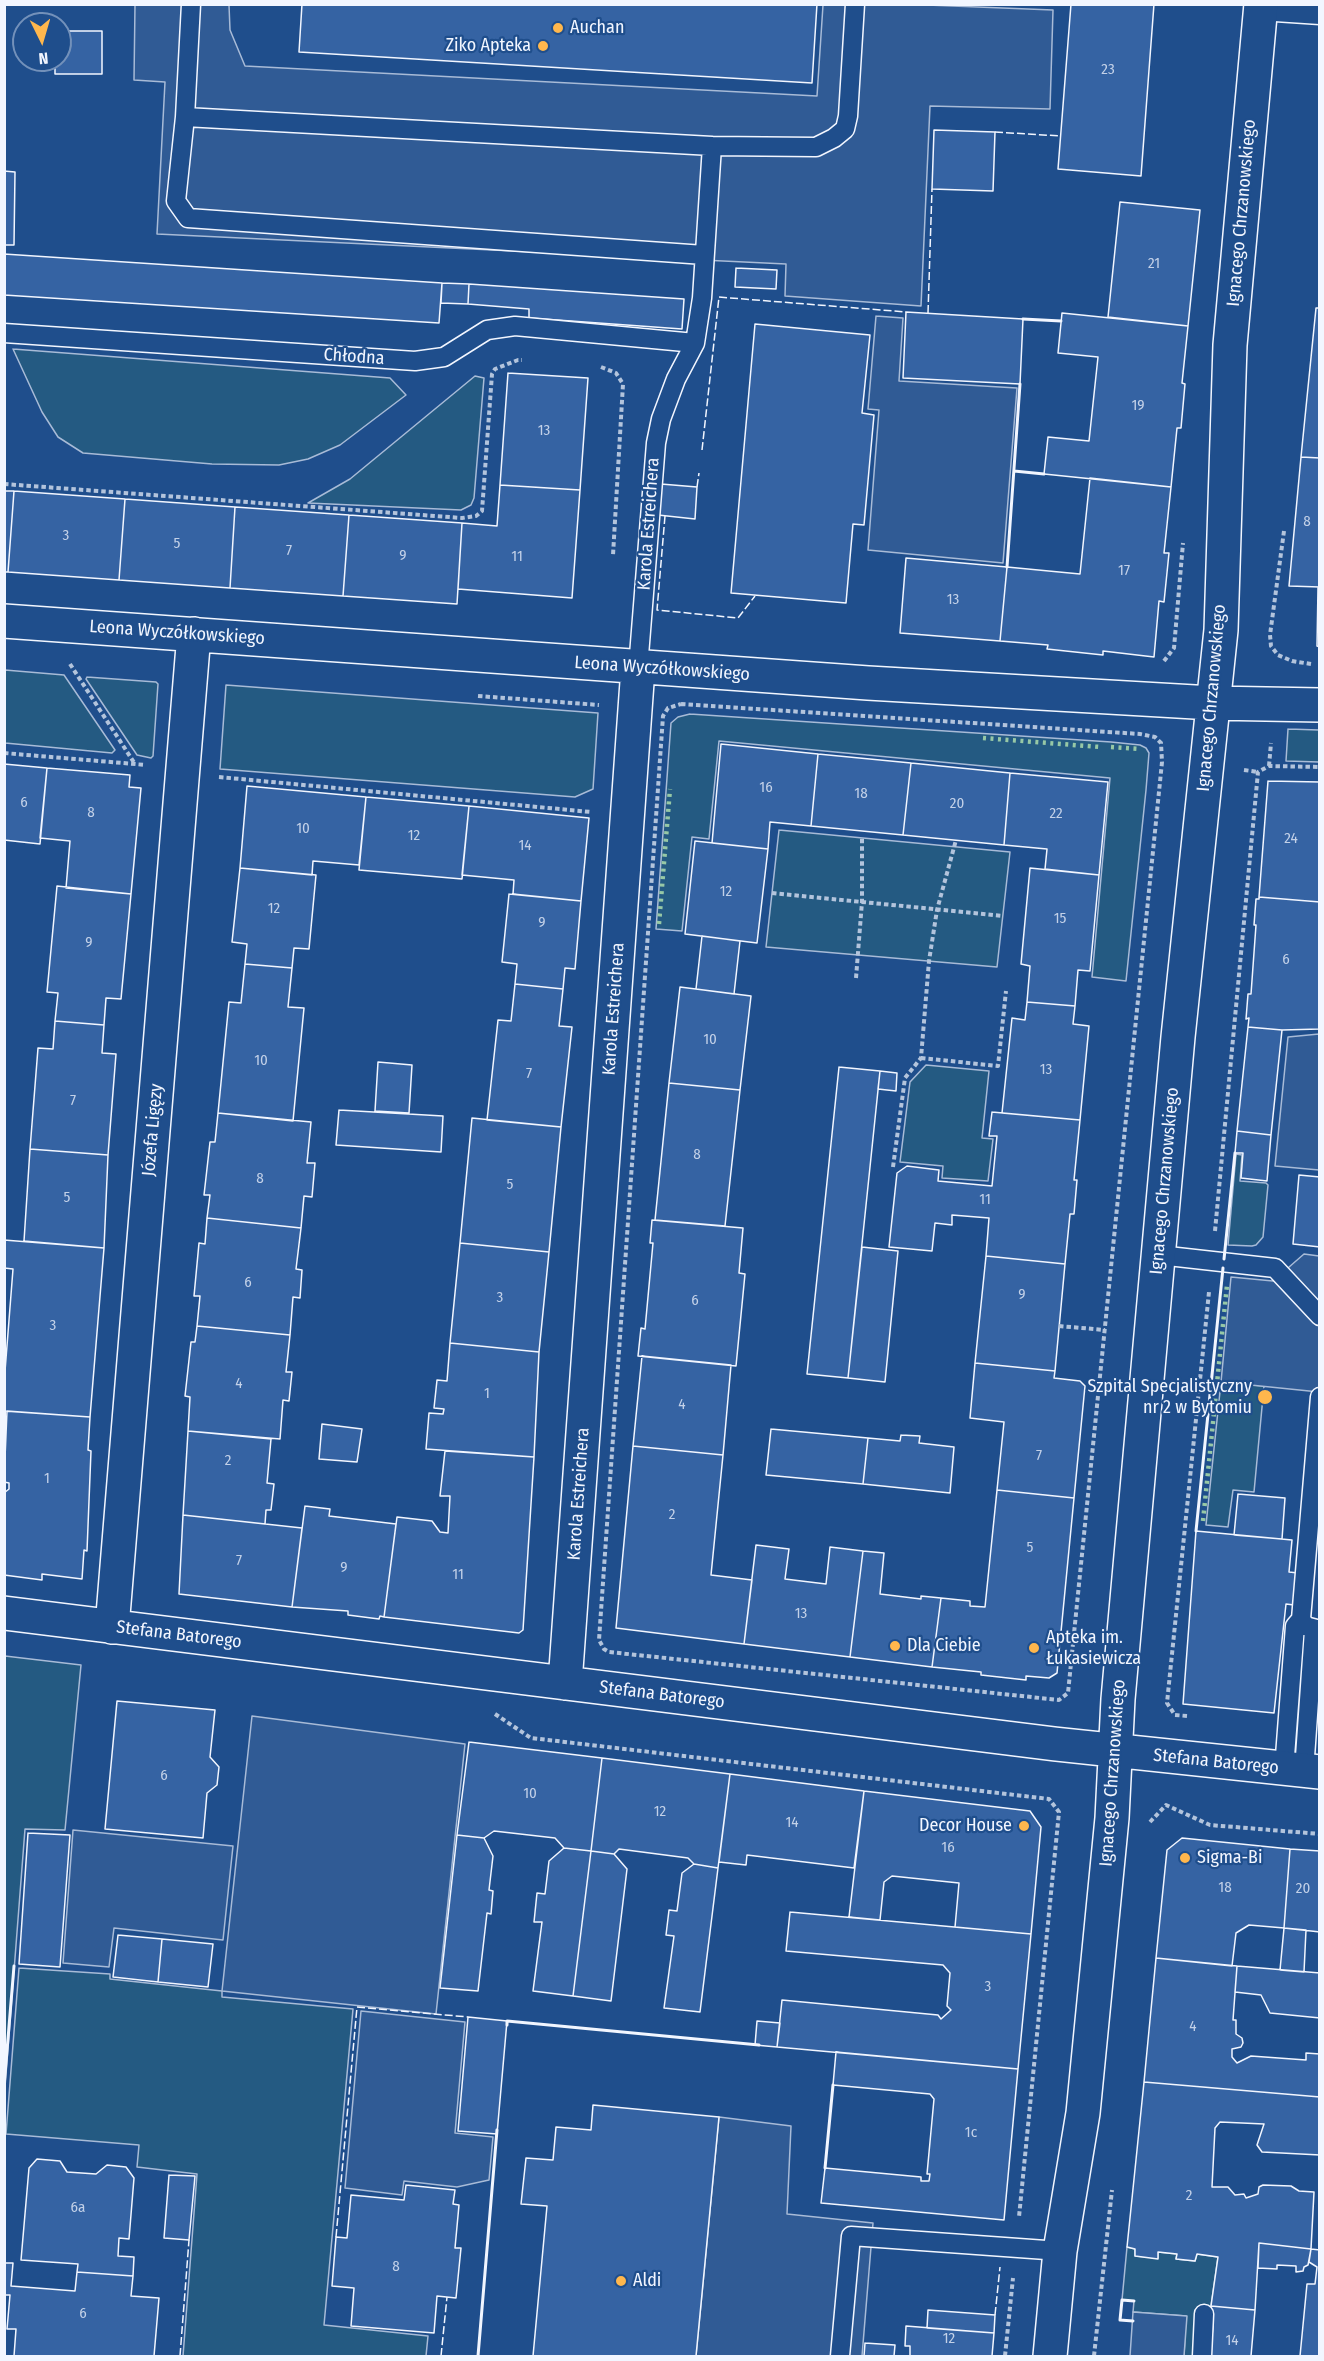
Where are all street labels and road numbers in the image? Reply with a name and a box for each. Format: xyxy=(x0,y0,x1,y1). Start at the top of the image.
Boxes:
street label: Ignacego Chrzanowskiego xyxy=(1223,119,1261,307)
street label: Chłodna xyxy=(323,344,385,370)
street label: Karola Estreichera xyxy=(634,457,664,591)
street label: Ignacego Chrzanowskiego xyxy=(1193,604,1231,792)
street label: Leona Wyczółkowskiego xyxy=(88,616,266,650)
street label: Leona Wyczółkowskiego xyxy=(573,652,751,686)
street label: Karola Estreichera xyxy=(599,942,629,1076)
street label: Józefa Ligęzy xyxy=(138,1083,168,1177)
street label: Ignacego Chrzanowskiego xyxy=(1146,1087,1184,1275)
street label: Karola Estreichera xyxy=(564,1427,594,1561)
street label: Stefana Batorego xyxy=(115,1617,243,1653)
street label: Stefana Batorego xyxy=(598,1677,726,1713)
street label: Ignacego Chrzanowskiego xyxy=(1096,1679,1130,1867)
street label: Stefana Batorego xyxy=(1152,1745,1280,1779)

